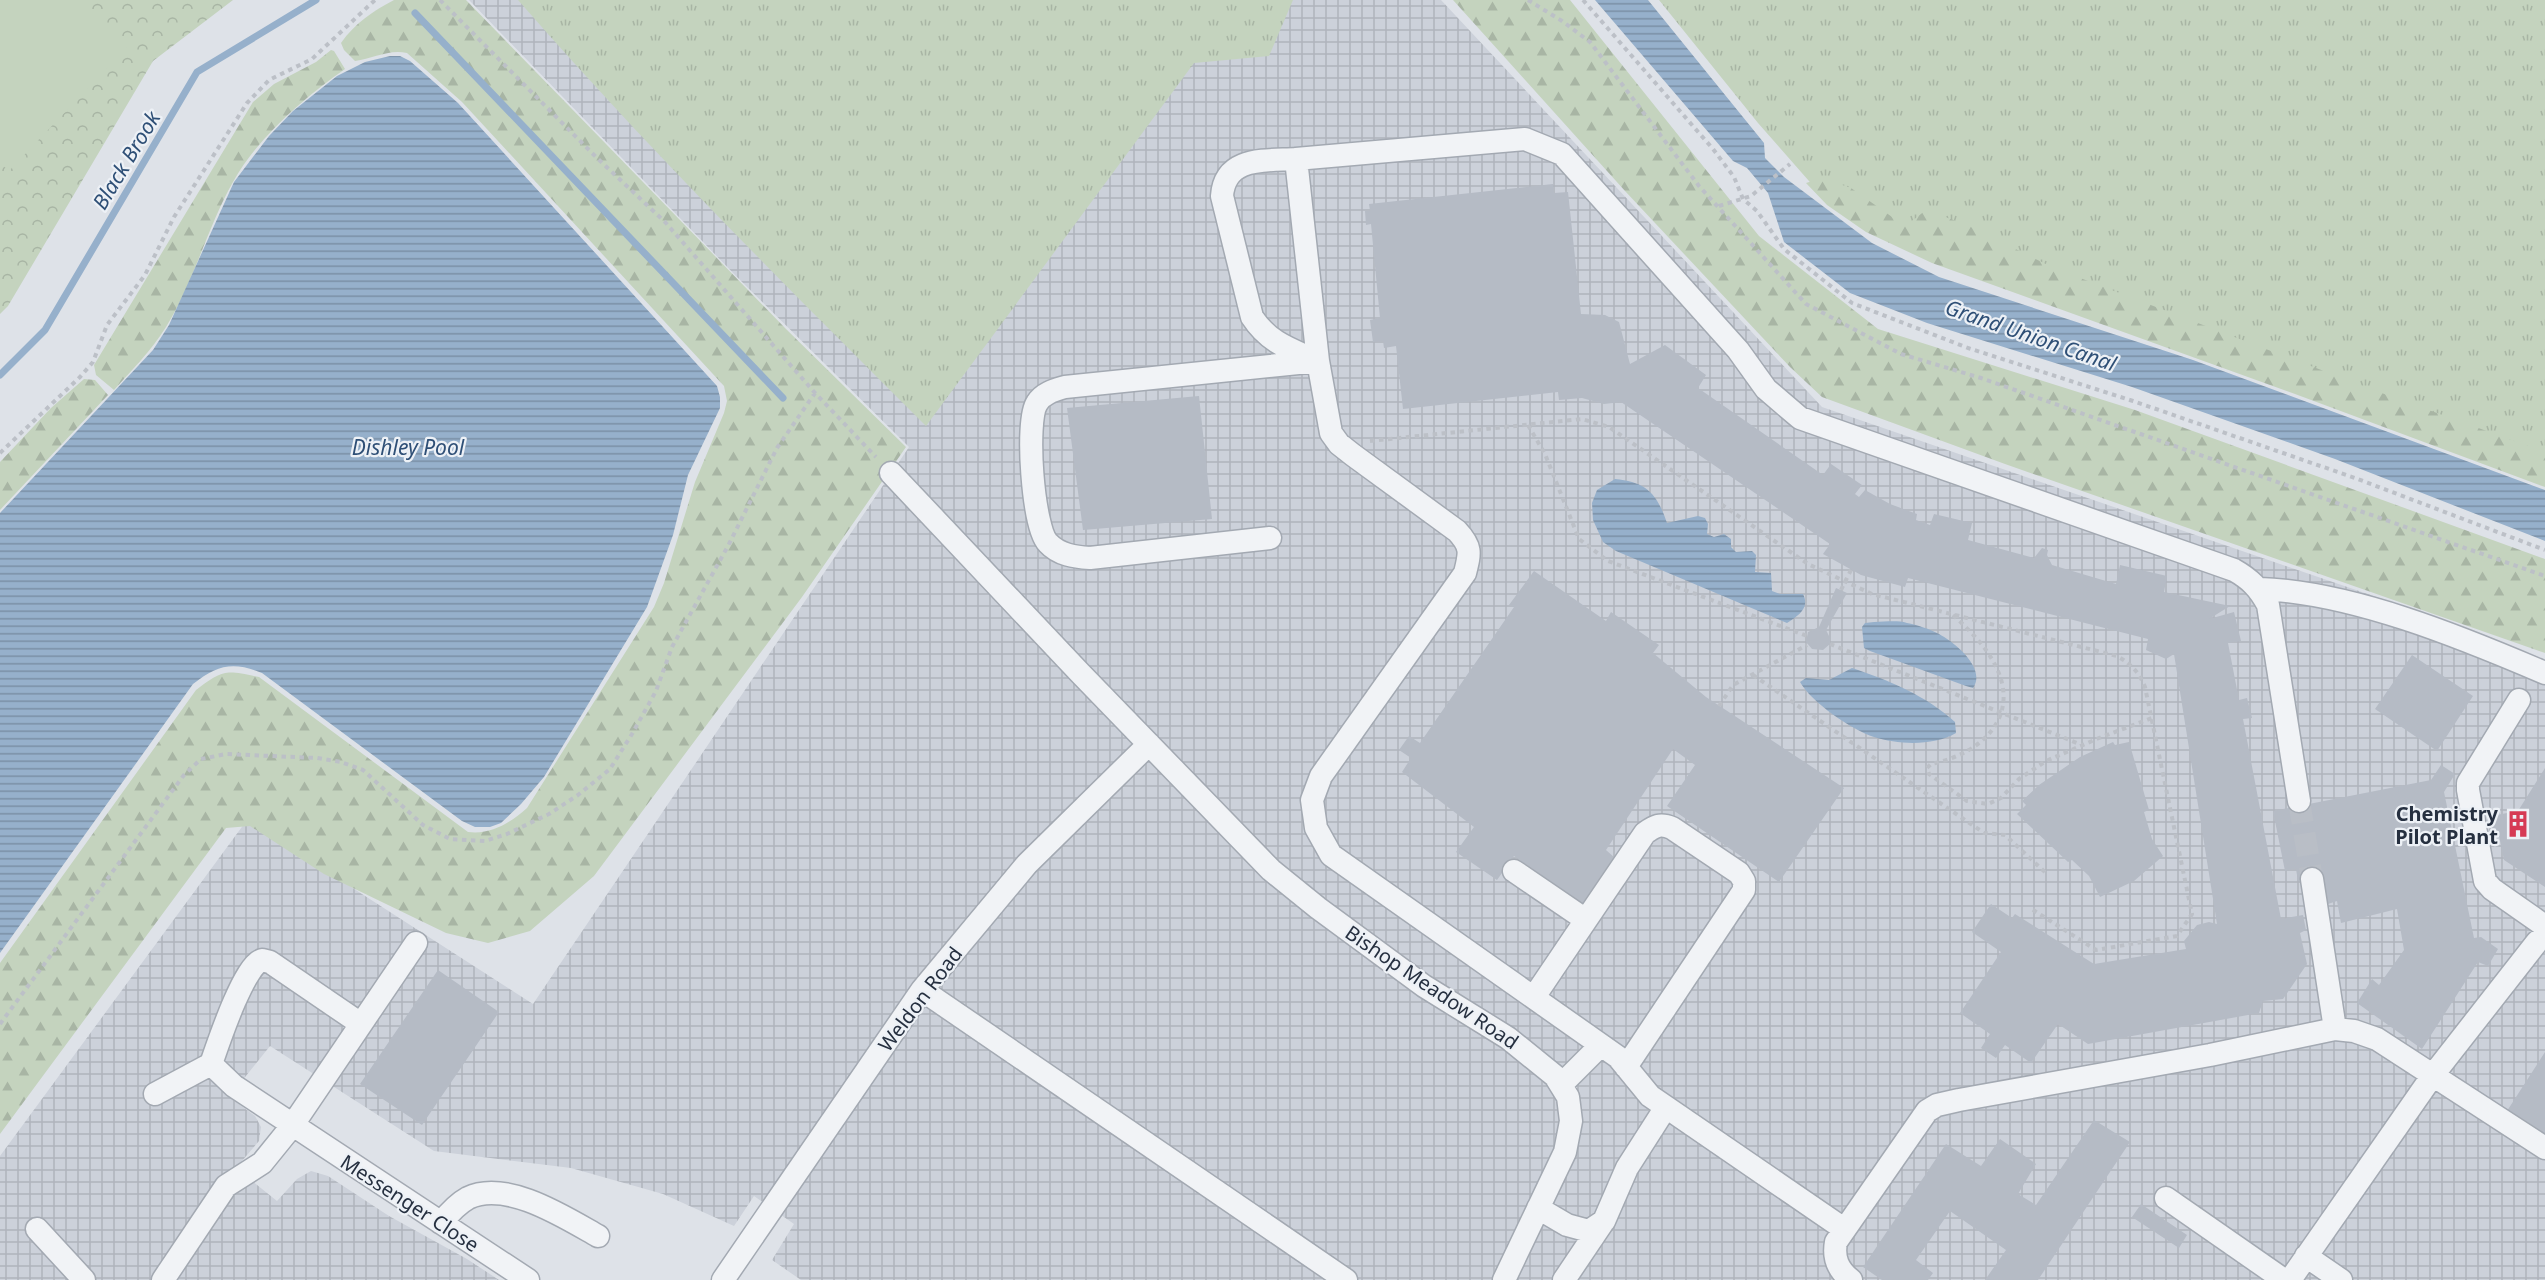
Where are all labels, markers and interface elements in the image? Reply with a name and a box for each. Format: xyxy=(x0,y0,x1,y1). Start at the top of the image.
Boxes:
water label: Black Brook xyxy=(86,104,167,214)
water label: Grand Union Canal xyxy=(1942,293,2121,378)
water label: Dishley Pool xyxy=(352,433,465,461)
place label: Chemistry Pilot Plant xyxy=(2395,800,2499,850)
building icon: Chemistry Pilot Plant xyxy=(2503,809,2533,839)
street label: Bishop Meadow Road xyxy=(1340,919,1524,1055)
street label: Weldon Road xyxy=(872,941,968,1057)
street label: Messenger Close xyxy=(336,1148,484,1258)

